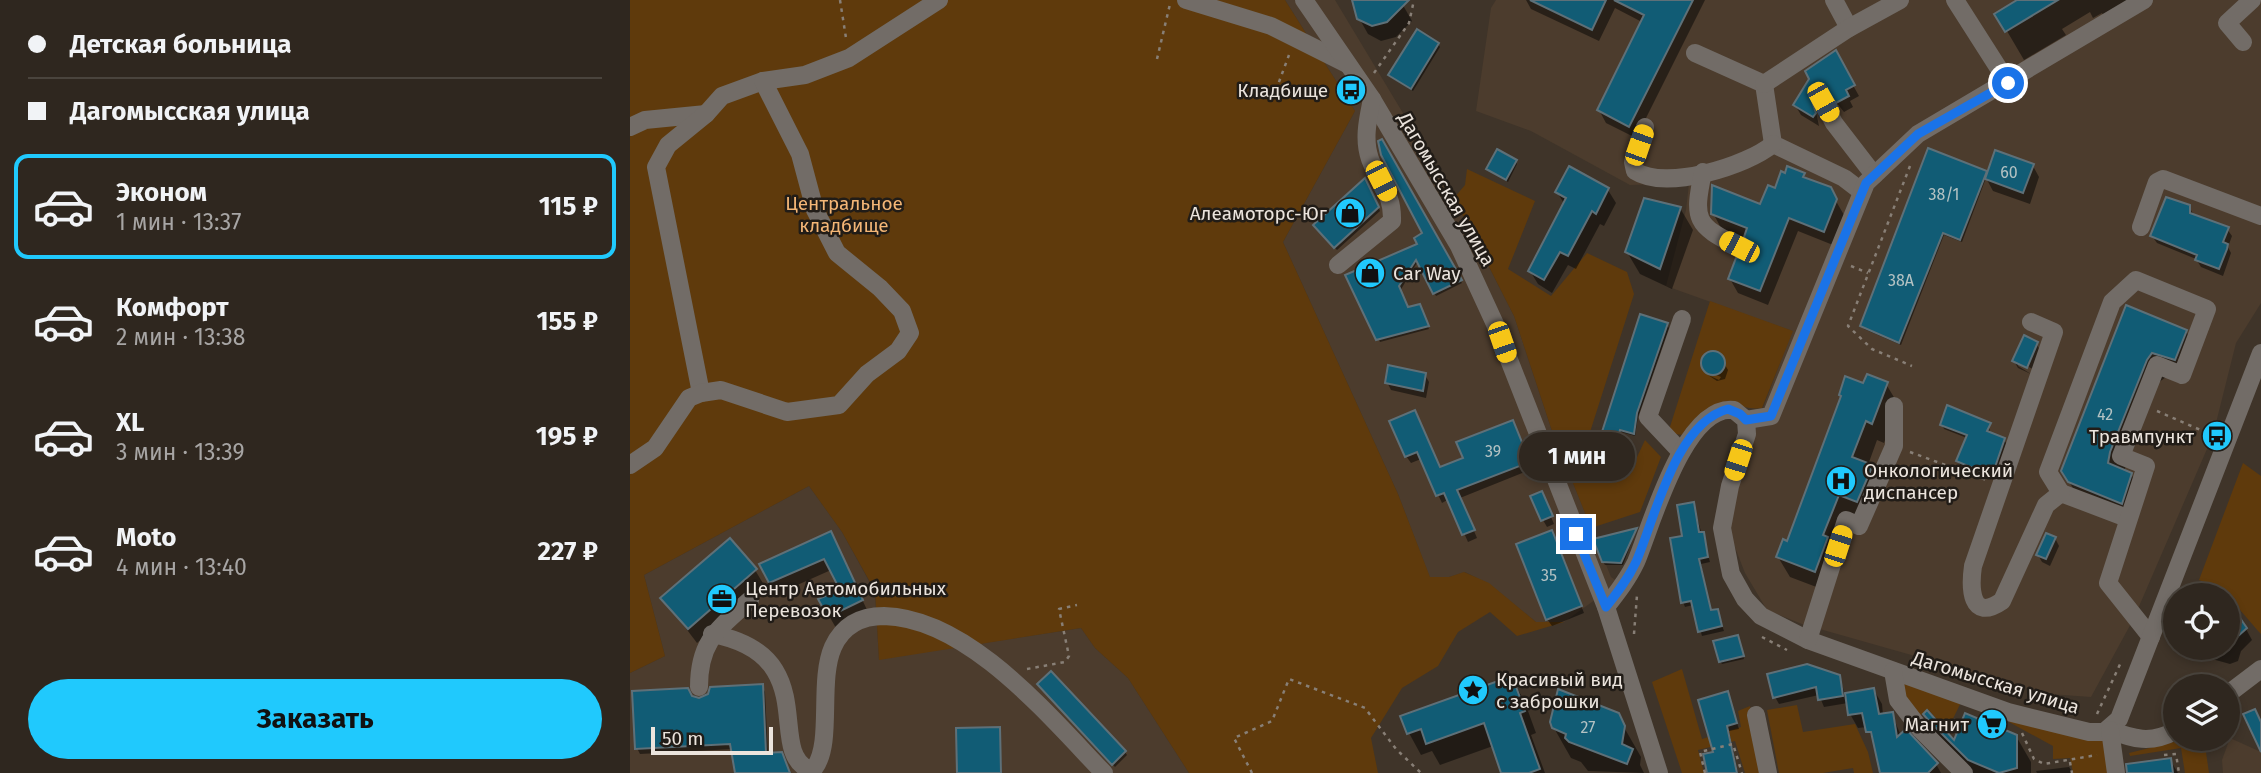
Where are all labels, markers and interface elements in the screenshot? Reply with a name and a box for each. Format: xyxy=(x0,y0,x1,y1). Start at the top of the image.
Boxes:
text: Детская больница xyxy=(70,29,291,60)
route start xyxy=(1992,67,2024,99)
bus stop icon: Кладбище xyxy=(1334,73,1368,107)
place label: Кладбище xyxy=(1237,79,1328,102)
car xyxy=(1804,79,1843,125)
text: Дагомысская улица xyxy=(70,96,310,127)
street label: Дагомысская улица xyxy=(1393,107,1500,270)
car xyxy=(1623,122,1656,168)
car xyxy=(1363,158,1400,204)
house number: 60 xyxy=(2000,163,2018,182)
icon: car xyxy=(32,175,95,238)
text: Эконом xyxy=(116,177,207,208)
house number: 38/1 xyxy=(1928,185,1960,204)
text: 115 ₽ xyxy=(539,191,598,222)
park label: Центральное кладбище xyxy=(785,192,903,237)
shop icon: Алеамоторс-Юг xyxy=(1333,196,1367,230)
place label: Алеамоторс-Юг xyxy=(1190,202,1328,225)
text: 1 мин · 13:37 xyxy=(116,208,241,236)
car xyxy=(1716,228,1763,266)
shop icon: Car Way xyxy=(1353,256,1387,290)
place label: Car Way xyxy=(1393,262,1461,285)
house number: 38А xyxy=(1888,271,1915,290)
icon: car xyxy=(32,290,95,353)
text: Комфорт xyxy=(116,292,229,323)
text: 155 ₽ xyxy=(537,306,598,337)
car xyxy=(1486,319,1519,365)
text: 2 мин · 13:38 xyxy=(116,323,245,351)
icon: car xyxy=(32,405,95,468)
house number: 42 xyxy=(2097,405,2113,424)
text: XL xyxy=(116,407,144,438)
bus stop icon: Травмпункт xyxy=(2200,419,2234,453)
text: 195 ₽ xyxy=(536,421,598,452)
place label: Травмпункт xyxy=(2089,425,2194,448)
callout: 1 мин xyxy=(1518,433,1634,482)
car xyxy=(1722,437,1755,483)
text: 3 мин · 13:39 xyxy=(116,438,245,466)
house number: 39 xyxy=(1485,442,1501,461)
text: 1 мин xyxy=(1548,442,1606,470)
place label: Онкологический диспансер xyxy=(1864,459,2013,504)
hospital icon: Онкологический диспансер xyxy=(1824,464,1858,498)
route end xyxy=(1560,518,1592,550)
icon: car xyxy=(32,520,95,583)
text: Moto xyxy=(116,522,176,553)
car xyxy=(1822,523,1855,569)
text: 227 ₽ xyxy=(538,536,598,567)
text: 4 мин · 13:40 xyxy=(116,553,247,581)
house number: 35 xyxy=(1541,566,1557,585)
place label: Центр Автомобильных Перевозок xyxy=(745,577,947,622)
office icon: Центр Автомобильных Перевозок xyxy=(705,582,739,616)
map controls xyxy=(2163,583,2240,751)
button: locate xyxy=(2163,583,2240,660)
street label: Дагомысская улица xyxy=(1909,646,2082,719)
place label: Красивый вид с заброшки xyxy=(1496,668,1623,713)
place icon: Красивый вид с заброшки xyxy=(1456,673,1490,707)
button: layers xyxy=(2163,674,2240,751)
button: Заказать xyxy=(28,679,602,759)
supermarket icon: Магнит xyxy=(1975,707,2009,741)
place label: Магнит xyxy=(1904,713,1969,736)
house number: 27 xyxy=(1581,718,1595,737)
scale bar xyxy=(651,724,774,756)
text: 50 m xyxy=(662,727,703,750)

